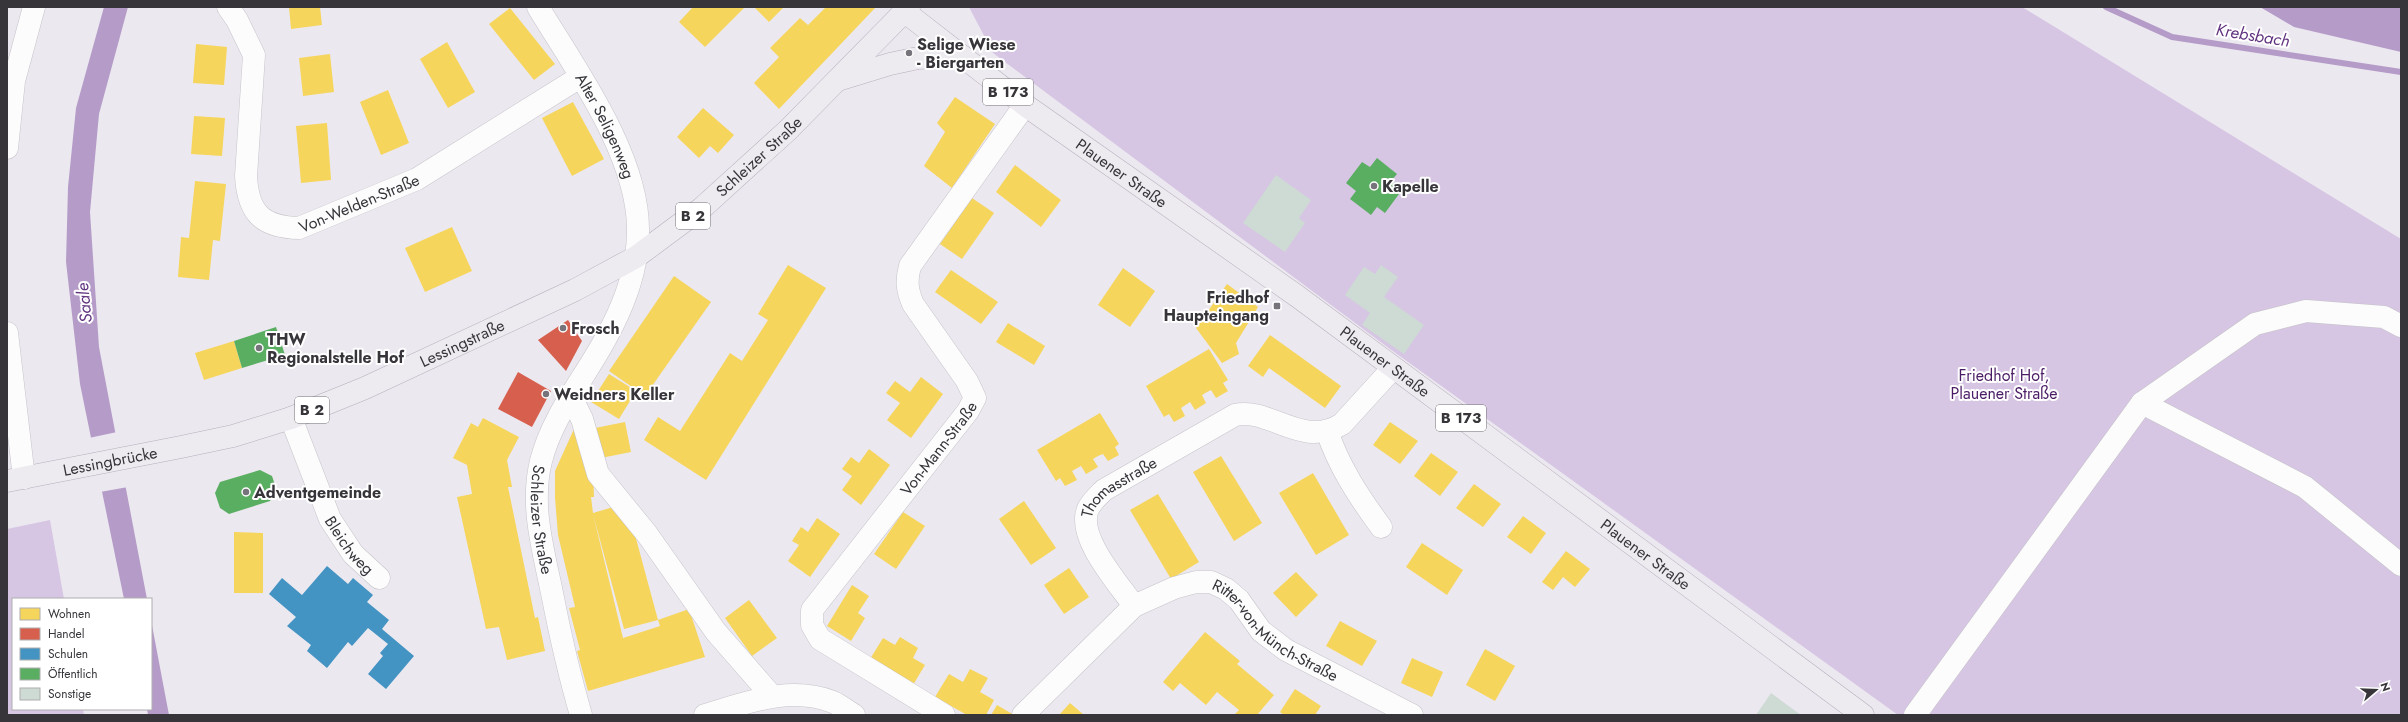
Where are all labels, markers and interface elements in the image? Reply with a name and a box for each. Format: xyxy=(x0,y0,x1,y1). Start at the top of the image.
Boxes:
water label: Krebsbach xyxy=(2214,17,2292,53)
place label: Selige Wiese - Biergarten xyxy=(917,33,1016,74)
marker: Selige Wiese - Biergarten xyxy=(904,48,914,58)
street label: Alter Seligenweg xyxy=(570,69,640,182)
road number: B 173 xyxy=(983,79,1033,105)
street label: Schleizer Straße xyxy=(711,111,807,202)
street label: Plauener Straße xyxy=(1071,133,1172,213)
street label: Von-Welden-Straße xyxy=(295,168,423,239)
place label: Kapelle xyxy=(1382,175,1439,198)
marker: Kapelle xyxy=(1369,181,1379,191)
road number: B 2 xyxy=(676,203,710,229)
water label: Saale xyxy=(70,281,98,324)
place label: Friedhof Haupteingang xyxy=(1164,286,1270,327)
marker: Friedhof Haupteingang xyxy=(1272,301,1282,311)
street label: Lessingstraße xyxy=(416,314,508,373)
place label: Frosch xyxy=(571,317,620,340)
street label: Plauener Straße xyxy=(1335,321,1435,403)
marker: Frosch xyxy=(558,323,568,333)
place label: THW Regionalstelle Hof xyxy=(267,328,405,369)
marker: THW Regionalstelle Hof xyxy=(254,343,264,353)
park label: Friedhof Hof, Plauener Straße xyxy=(1951,364,2057,405)
place label: Weidners Keller xyxy=(554,383,675,406)
marker: Weidners Keller xyxy=(541,389,551,399)
road number: B 2 xyxy=(295,397,329,423)
street label: Von-Mann-Straße xyxy=(895,397,983,501)
road number: B 173 xyxy=(1436,405,1486,431)
street label: Lessingbrücke xyxy=(61,441,159,482)
street label: Thomasstraße xyxy=(1075,451,1161,520)
street label: Schleizer Straße xyxy=(525,463,559,576)
place label: Adventgemeinde xyxy=(253,481,381,504)
marker: Adventgemeinde xyxy=(241,487,251,497)
street label: Bleichweg xyxy=(319,511,379,580)
street label: Plauener Straße xyxy=(1596,513,1695,596)
street label: Ritter-von-Münch-Straße xyxy=(1209,573,1342,687)
legend xyxy=(12,598,152,710)
text: Wohnen xyxy=(48,605,91,623)
text: Handel xyxy=(48,625,84,643)
text: Schulen xyxy=(48,645,88,663)
text: Öffentlich xyxy=(48,665,98,683)
north arrow xyxy=(2356,670,2396,710)
text: N xyxy=(2376,680,2394,693)
text: Sonstige xyxy=(48,685,91,703)

